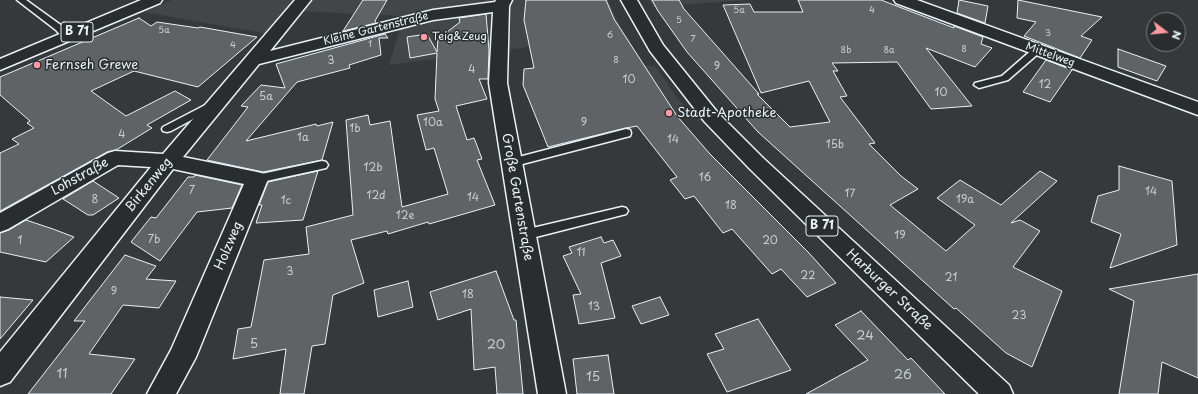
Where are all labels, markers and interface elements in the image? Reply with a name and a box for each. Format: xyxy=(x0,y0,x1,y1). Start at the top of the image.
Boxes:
house number: 5a xyxy=(733,6,745,16)
house number: 4 xyxy=(869,6,875,16)
street label: Kleine Gartenstraße xyxy=(322,10,430,48)
north arrow xyxy=(1146,12,1186,52)
house number: 5 xyxy=(676,16,682,26)
road number: B 71 xyxy=(61,22,93,42)
house number: 5a xyxy=(158,26,170,36)
house number: 3 xyxy=(1045,29,1051,39)
text: N xyxy=(1168,29,1186,42)
place label: Teig&Zeug xyxy=(432,30,487,44)
house number: 6 xyxy=(607,31,613,41)
marker: Teig&Zeug xyxy=(419,32,429,42)
house number: 7 xyxy=(690,35,696,45)
house number: 1 xyxy=(368,40,372,50)
street label: Mittelweg xyxy=(1024,40,1076,70)
house number: 4 xyxy=(230,41,236,51)
house number: 8 xyxy=(961,45,967,55)
house number: 8b xyxy=(841,46,851,56)
house number: 8a xyxy=(883,46,895,56)
house number: 3 xyxy=(327,54,335,68)
house number: 8 xyxy=(613,56,619,66)
place label: Fernseh Grewe xyxy=(45,57,138,73)
marker: Fernseh Grewe xyxy=(32,60,42,70)
house number: 9 xyxy=(714,60,720,74)
house number: 4 xyxy=(468,63,476,77)
house number: 10 xyxy=(623,73,635,87)
house number: 12 xyxy=(1039,78,1051,92)
house number: 10 xyxy=(935,86,947,100)
house number: 5a xyxy=(259,90,273,104)
place label: Stadt-Apotheke xyxy=(677,105,776,121)
marker: Stadt-Apotheke xyxy=(664,108,674,118)
house number: 10a xyxy=(423,116,443,130)
house number: 9 xyxy=(581,116,587,130)
house number: 1b xyxy=(349,122,361,136)
house number: 4 xyxy=(118,128,126,142)
house number: 1a xyxy=(297,131,309,145)
street label: Große Gartenstraße xyxy=(498,132,536,262)
house number: 14 xyxy=(667,133,679,147)
house number: 15b xyxy=(826,138,844,152)
street label: Lohstraße xyxy=(49,155,111,199)
street label: Birkenweg xyxy=(122,155,176,215)
house number: 12b xyxy=(363,161,383,175)
house number: 16 xyxy=(699,171,711,185)
house number: 7 xyxy=(189,184,195,198)
house number: 14 xyxy=(1145,185,1157,199)
house number: 17 xyxy=(845,187,855,201)
house number: 12d xyxy=(366,189,386,203)
house number: 14 xyxy=(467,191,479,205)
house number: 8 xyxy=(92,193,98,207)
house number: 19a xyxy=(956,193,974,207)
house number: 1c xyxy=(281,194,291,208)
house number: 18 xyxy=(725,199,737,213)
house number: 12e xyxy=(396,209,414,223)
road number: B 71 xyxy=(806,216,838,236)
street label: Holzweg xyxy=(212,219,246,273)
house number: 19 xyxy=(894,229,906,243)
house number: 7b xyxy=(148,233,160,247)
house number: 1 xyxy=(18,234,22,248)
house number: 20 xyxy=(762,234,778,248)
house number: 11 xyxy=(576,246,586,260)
street label: Harburger Straße xyxy=(843,246,935,334)
house number: 3 xyxy=(286,265,294,279)
house number: 22 xyxy=(801,269,815,283)
house number: 21 xyxy=(945,271,957,285)
house number: 9 xyxy=(111,285,117,299)
house number: 18 xyxy=(462,288,474,302)
house number: 13 xyxy=(588,300,600,314)
house number: 23 xyxy=(1012,309,1026,323)
house number: 24 xyxy=(856,328,874,344)
house number: 5 xyxy=(250,336,258,352)
house number: 20 xyxy=(487,337,505,353)
house number: 11 xyxy=(57,366,67,382)
house number: 26 xyxy=(894,367,912,383)
house number: 15 xyxy=(586,369,600,385)

